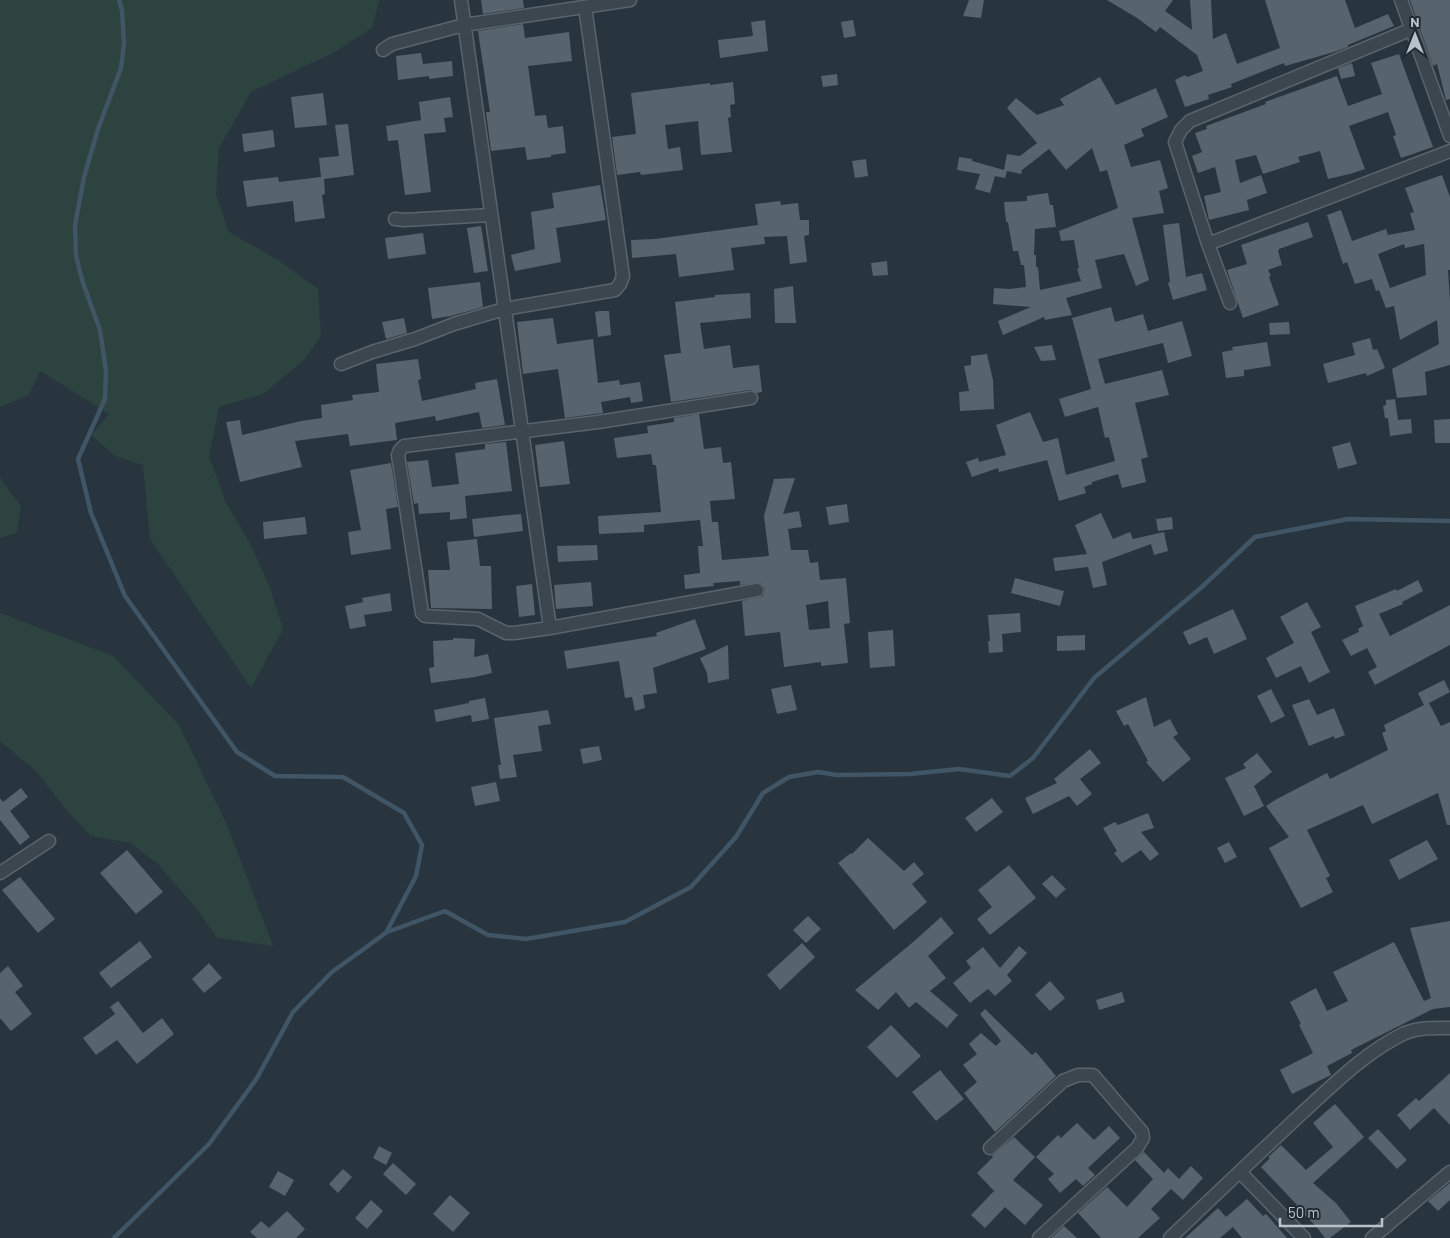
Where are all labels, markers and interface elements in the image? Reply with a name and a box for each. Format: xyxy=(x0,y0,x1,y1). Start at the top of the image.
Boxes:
north arrow xyxy=(1390,10,1440,60)
text: N xyxy=(1410,13,1420,30)
scale bar xyxy=(1280,1196,1382,1228)
text: 50 m xyxy=(1288,1203,1320,1221)

